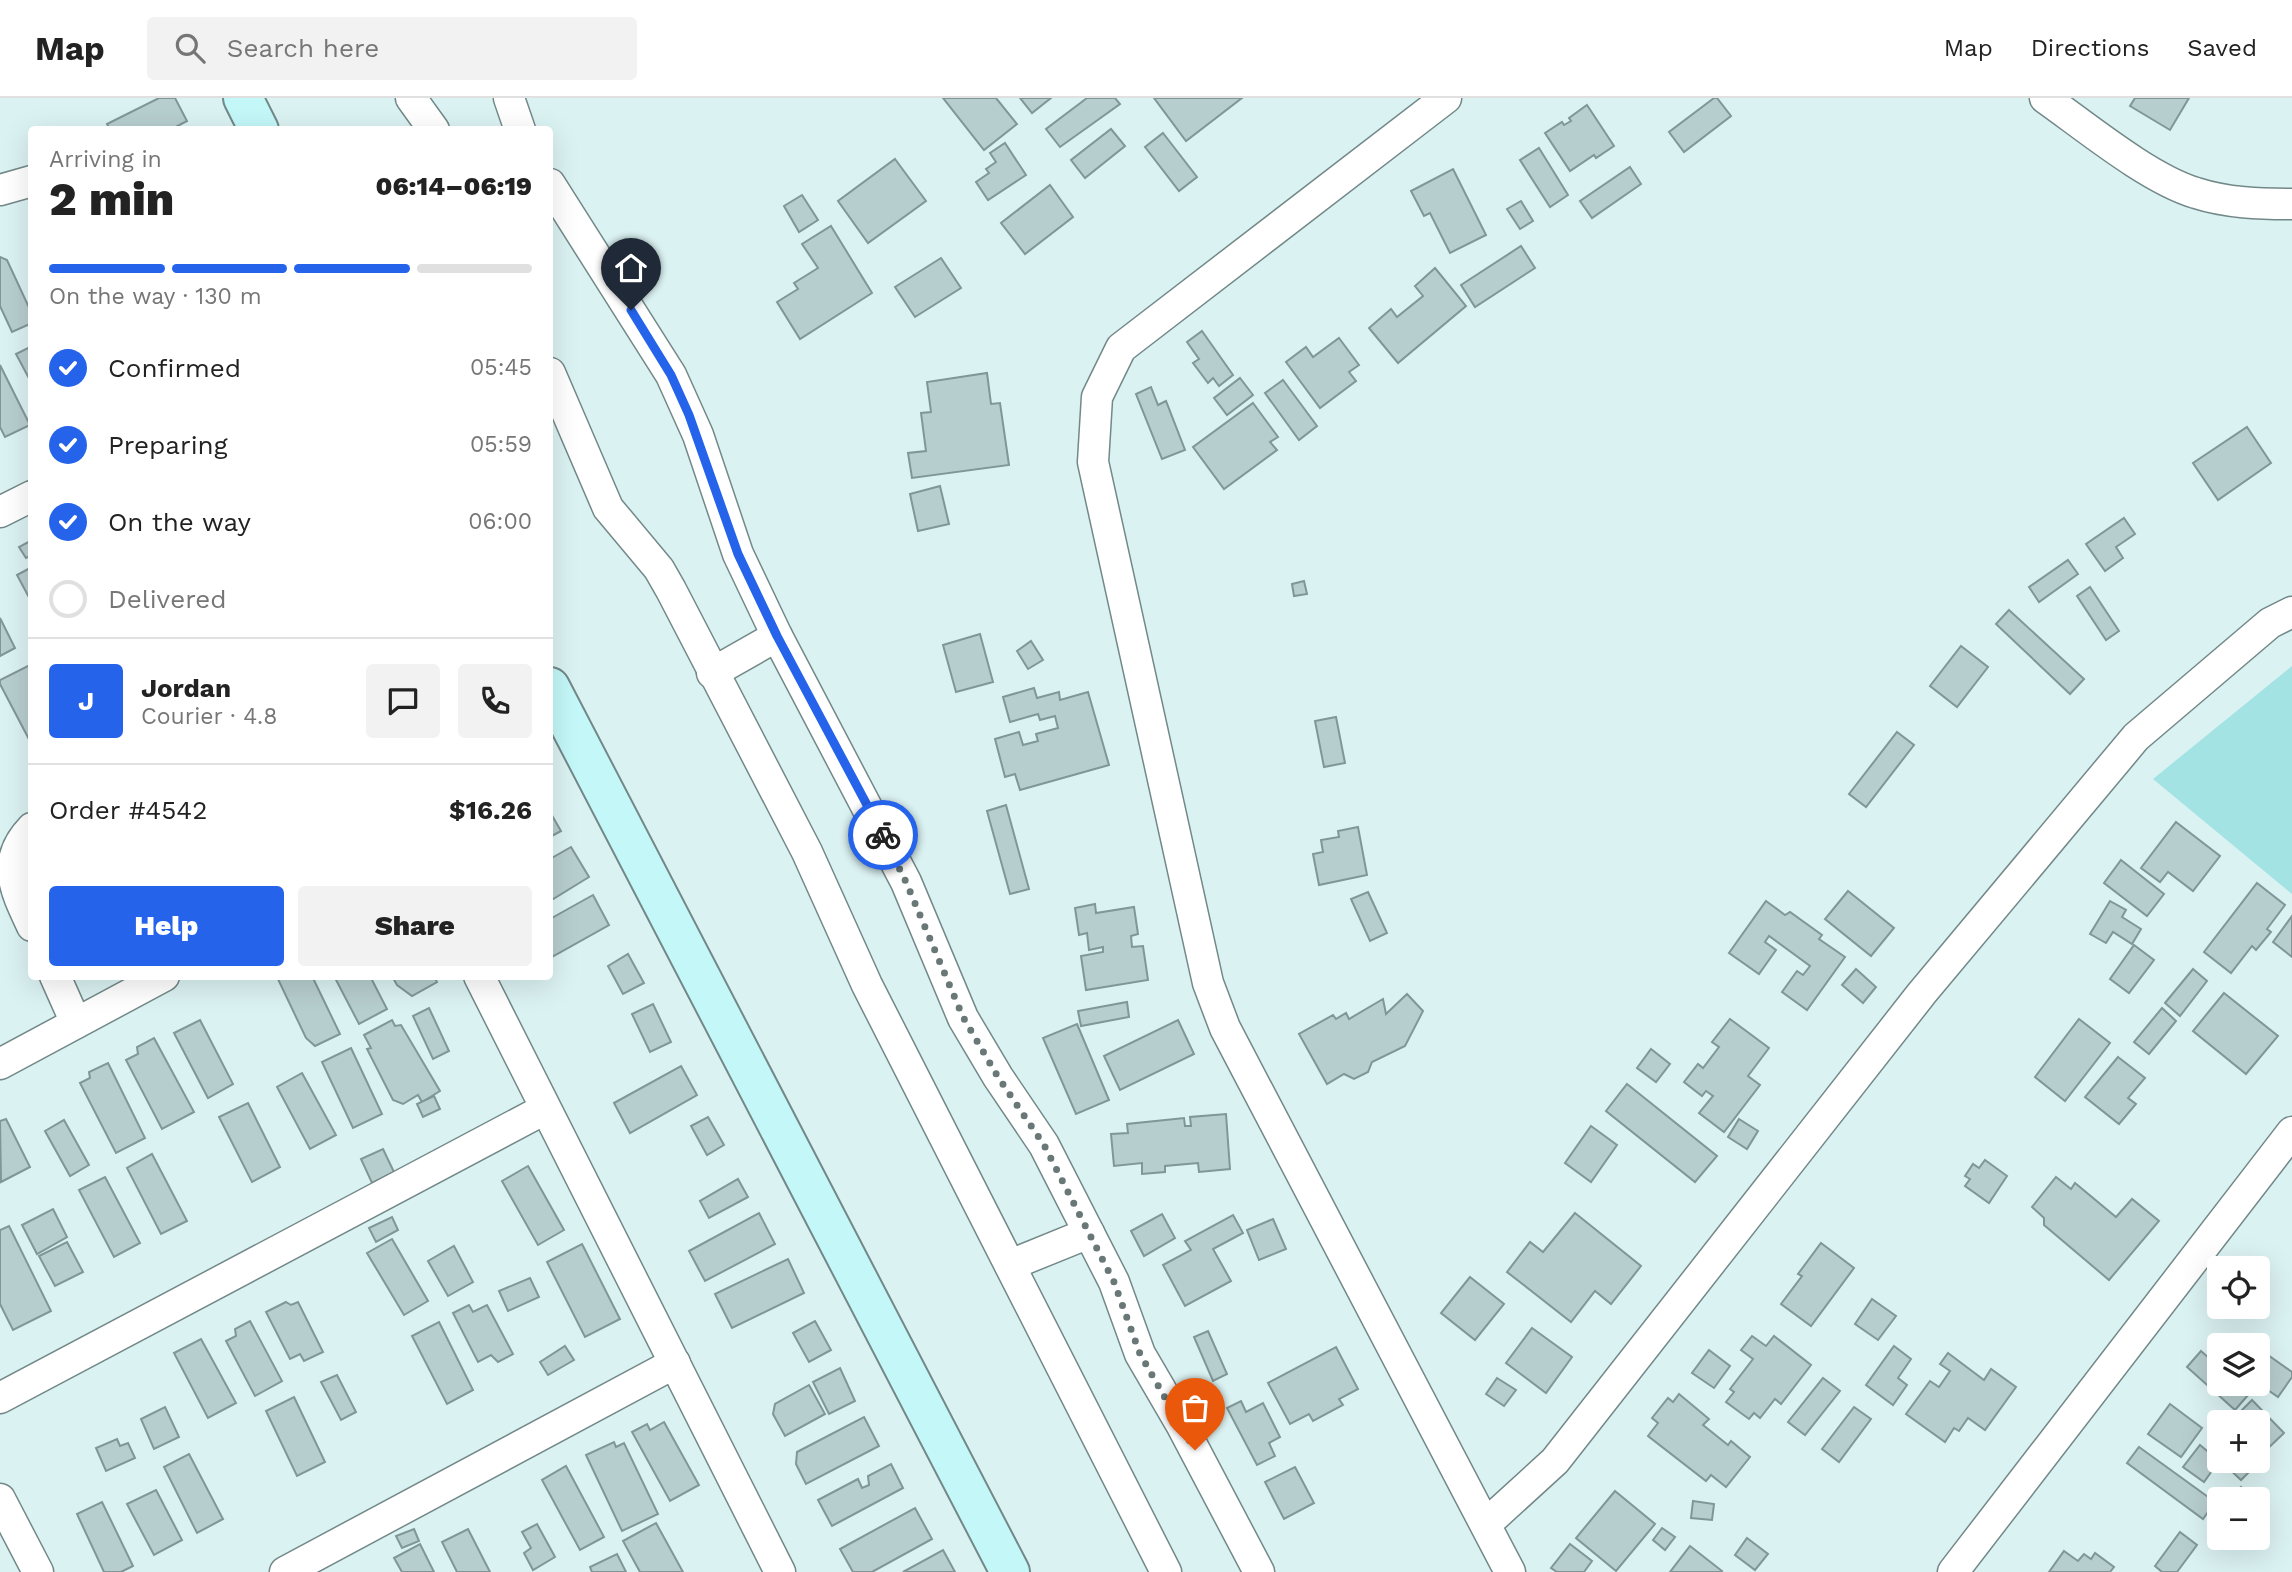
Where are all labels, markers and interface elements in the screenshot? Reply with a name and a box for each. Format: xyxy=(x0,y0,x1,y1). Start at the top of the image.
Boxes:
search box xyxy=(147,17,637,80)
text: Map xyxy=(35,29,105,68)
icon: search xyxy=(171,29,209,67)
text: Search here xyxy=(227,33,379,63)
text: Map xyxy=(1944,34,1993,62)
text: Directions xyxy=(2031,34,2149,62)
text: Saved xyxy=(2187,34,2257,62)
text: Arriving in xyxy=(49,146,162,173)
text: 06:14–06:19 xyxy=(376,171,532,201)
text: 2 min xyxy=(49,172,174,226)
pin xyxy=(601,238,661,310)
icon: home xyxy=(612,249,650,287)
text: On the way · 130 m xyxy=(49,283,262,310)
icon: check xyxy=(49,349,87,387)
text: Confirmed xyxy=(108,353,241,383)
text: 05:45 xyxy=(470,354,532,381)
icon: check xyxy=(49,426,87,464)
text: Preparing xyxy=(108,430,228,460)
text: 05:59 xyxy=(470,431,532,458)
icon: check xyxy=(49,503,87,541)
text: On the way xyxy=(108,507,251,537)
text: 06:00 xyxy=(468,508,532,535)
text: Delivered xyxy=(108,584,227,614)
button: chat xyxy=(366,664,440,738)
button: phone xyxy=(458,664,532,738)
text: Jordan xyxy=(141,673,231,703)
text: J xyxy=(78,686,94,716)
text: Courier · 4.8 xyxy=(141,703,277,730)
text: Order #4542 xyxy=(49,795,207,825)
text: $16.26 xyxy=(449,795,532,825)
courier xyxy=(848,800,918,870)
icon: bike xyxy=(864,816,902,854)
button: Help xyxy=(49,886,284,966)
button: Share xyxy=(298,886,532,966)
map controls xyxy=(2207,1256,2270,1550)
button: locate xyxy=(2207,1256,2270,1319)
button: layers xyxy=(2207,1333,2270,1396)
pin xyxy=(1165,1378,1225,1450)
icon: bag xyxy=(1176,1389,1214,1427)
button: + xyxy=(2207,1410,2270,1473)
button: − xyxy=(2207,1487,2270,1550)

